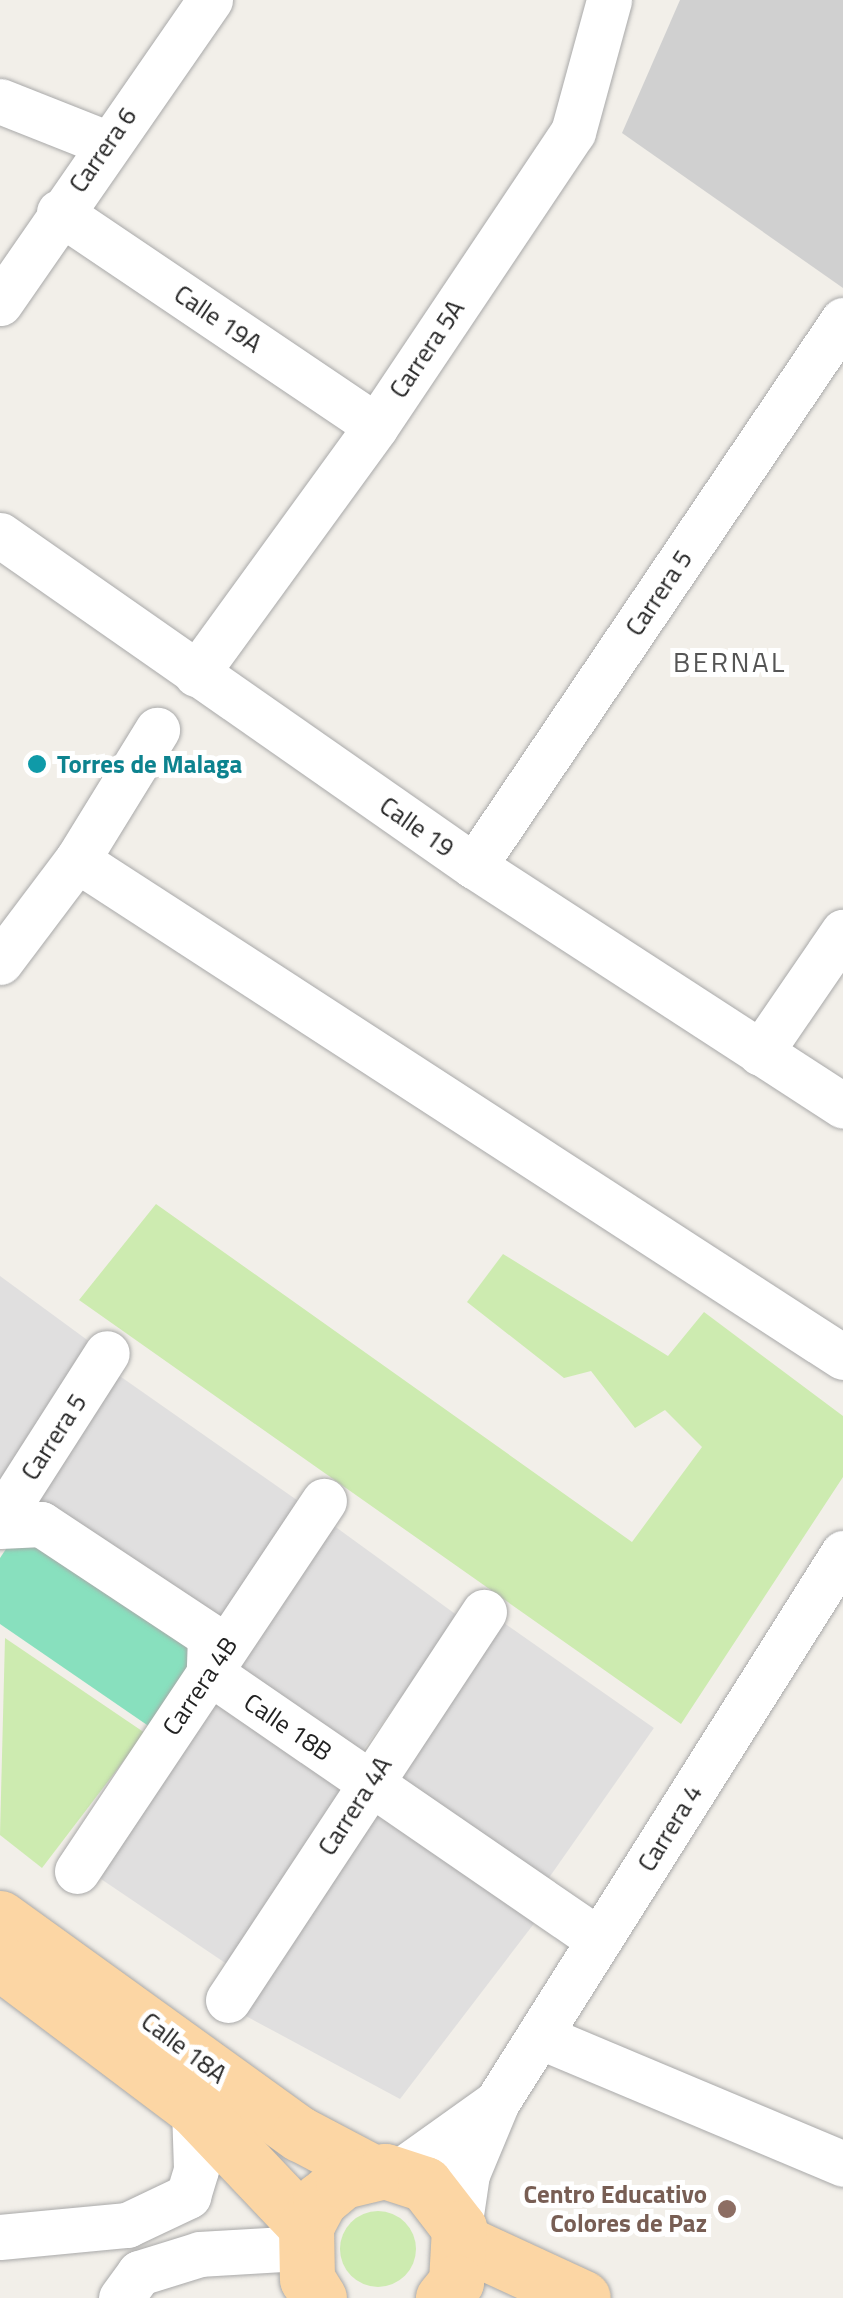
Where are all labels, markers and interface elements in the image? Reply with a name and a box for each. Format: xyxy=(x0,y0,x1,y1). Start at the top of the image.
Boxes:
street label: Carrera 6 xyxy=(63,102,143,198)
street label: Calle 19A xyxy=(169,279,267,359)
street label: Carrera 5A xyxy=(383,294,471,404)
street label: Carrera 5 xyxy=(620,545,698,641)
district label: BERNAL xyxy=(673,645,787,679)
place label: Torres de Malaga xyxy=(57,749,242,779)
marker: Torres de Malaga xyxy=(26,753,48,775)
street label: Calle 19 xyxy=(374,791,460,863)
street label: Carrera 5 xyxy=(15,1388,93,1486)
street label: Carrera 4B xyxy=(156,1631,244,1741)
street label: Calle 18B xyxy=(238,1687,338,1767)
street label: Carrera 4A xyxy=(312,1751,398,1861)
street label: Carrera 4 xyxy=(632,1779,708,1877)
street label: Calle 18A xyxy=(136,2006,232,2090)
place label: Centro Educativo Colores de Paz xyxy=(524,2180,707,2239)
marker: Centro Educativo Colores de Paz xyxy=(716,2198,738,2220)

